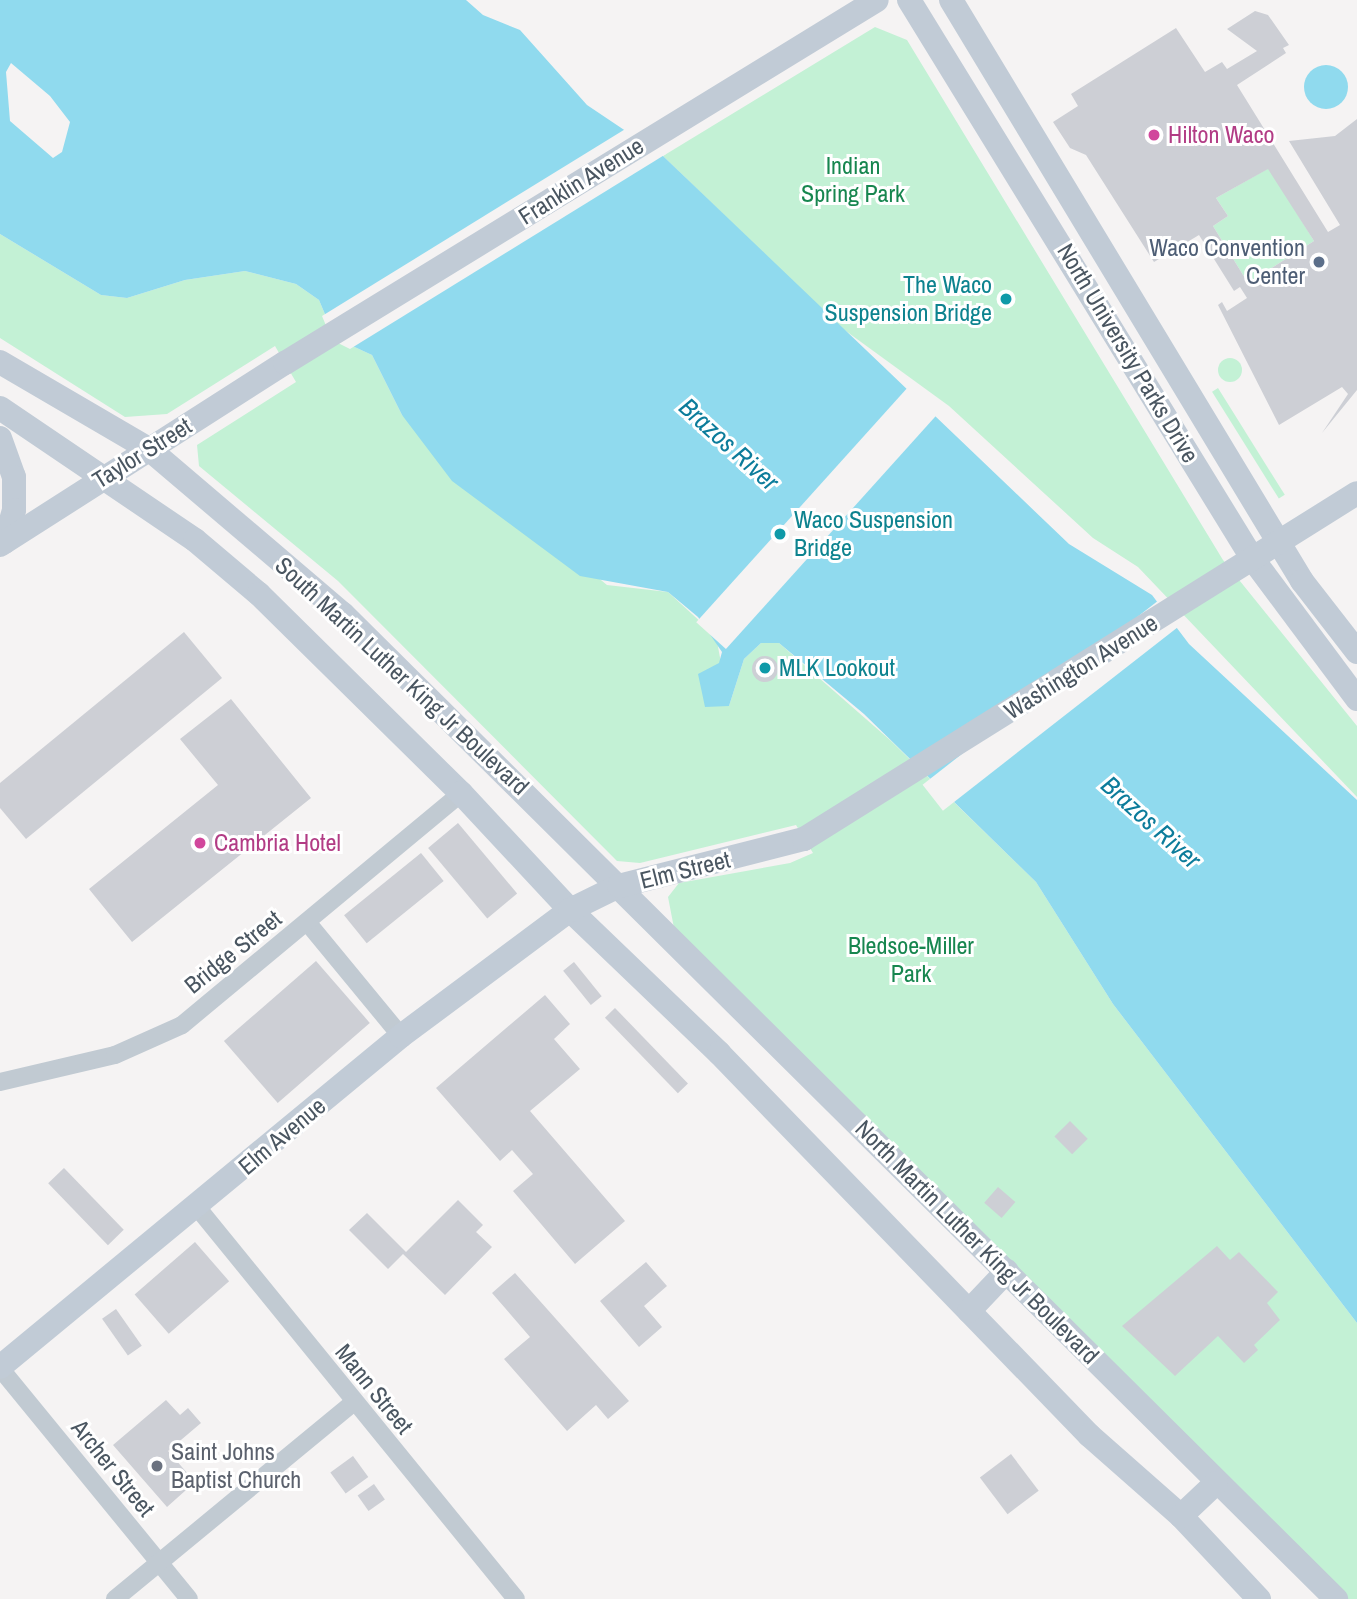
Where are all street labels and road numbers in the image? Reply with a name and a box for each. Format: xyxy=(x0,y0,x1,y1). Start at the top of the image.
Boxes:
street label: Franklin Avenue xyxy=(513,131,649,231)
street label: North University Parks Drive xyxy=(1051,238,1205,468)
street label: Taylor Street xyxy=(87,411,197,495)
street label: South Martin Luther King Jr Boulevard xyxy=(269,551,535,801)
street label: Washington Avenue xyxy=(999,608,1163,726)
street label: Elm Street xyxy=(637,845,733,895)
street label: Bridge Street xyxy=(179,904,287,1000)
street label: Elm Avenue xyxy=(232,1091,332,1181)
street label: North Martin Luther King Jr Boulevard xyxy=(849,1114,1105,1370)
street label: Mann Street xyxy=(329,1338,419,1440)
street label: Archer Street xyxy=(65,1414,161,1522)

